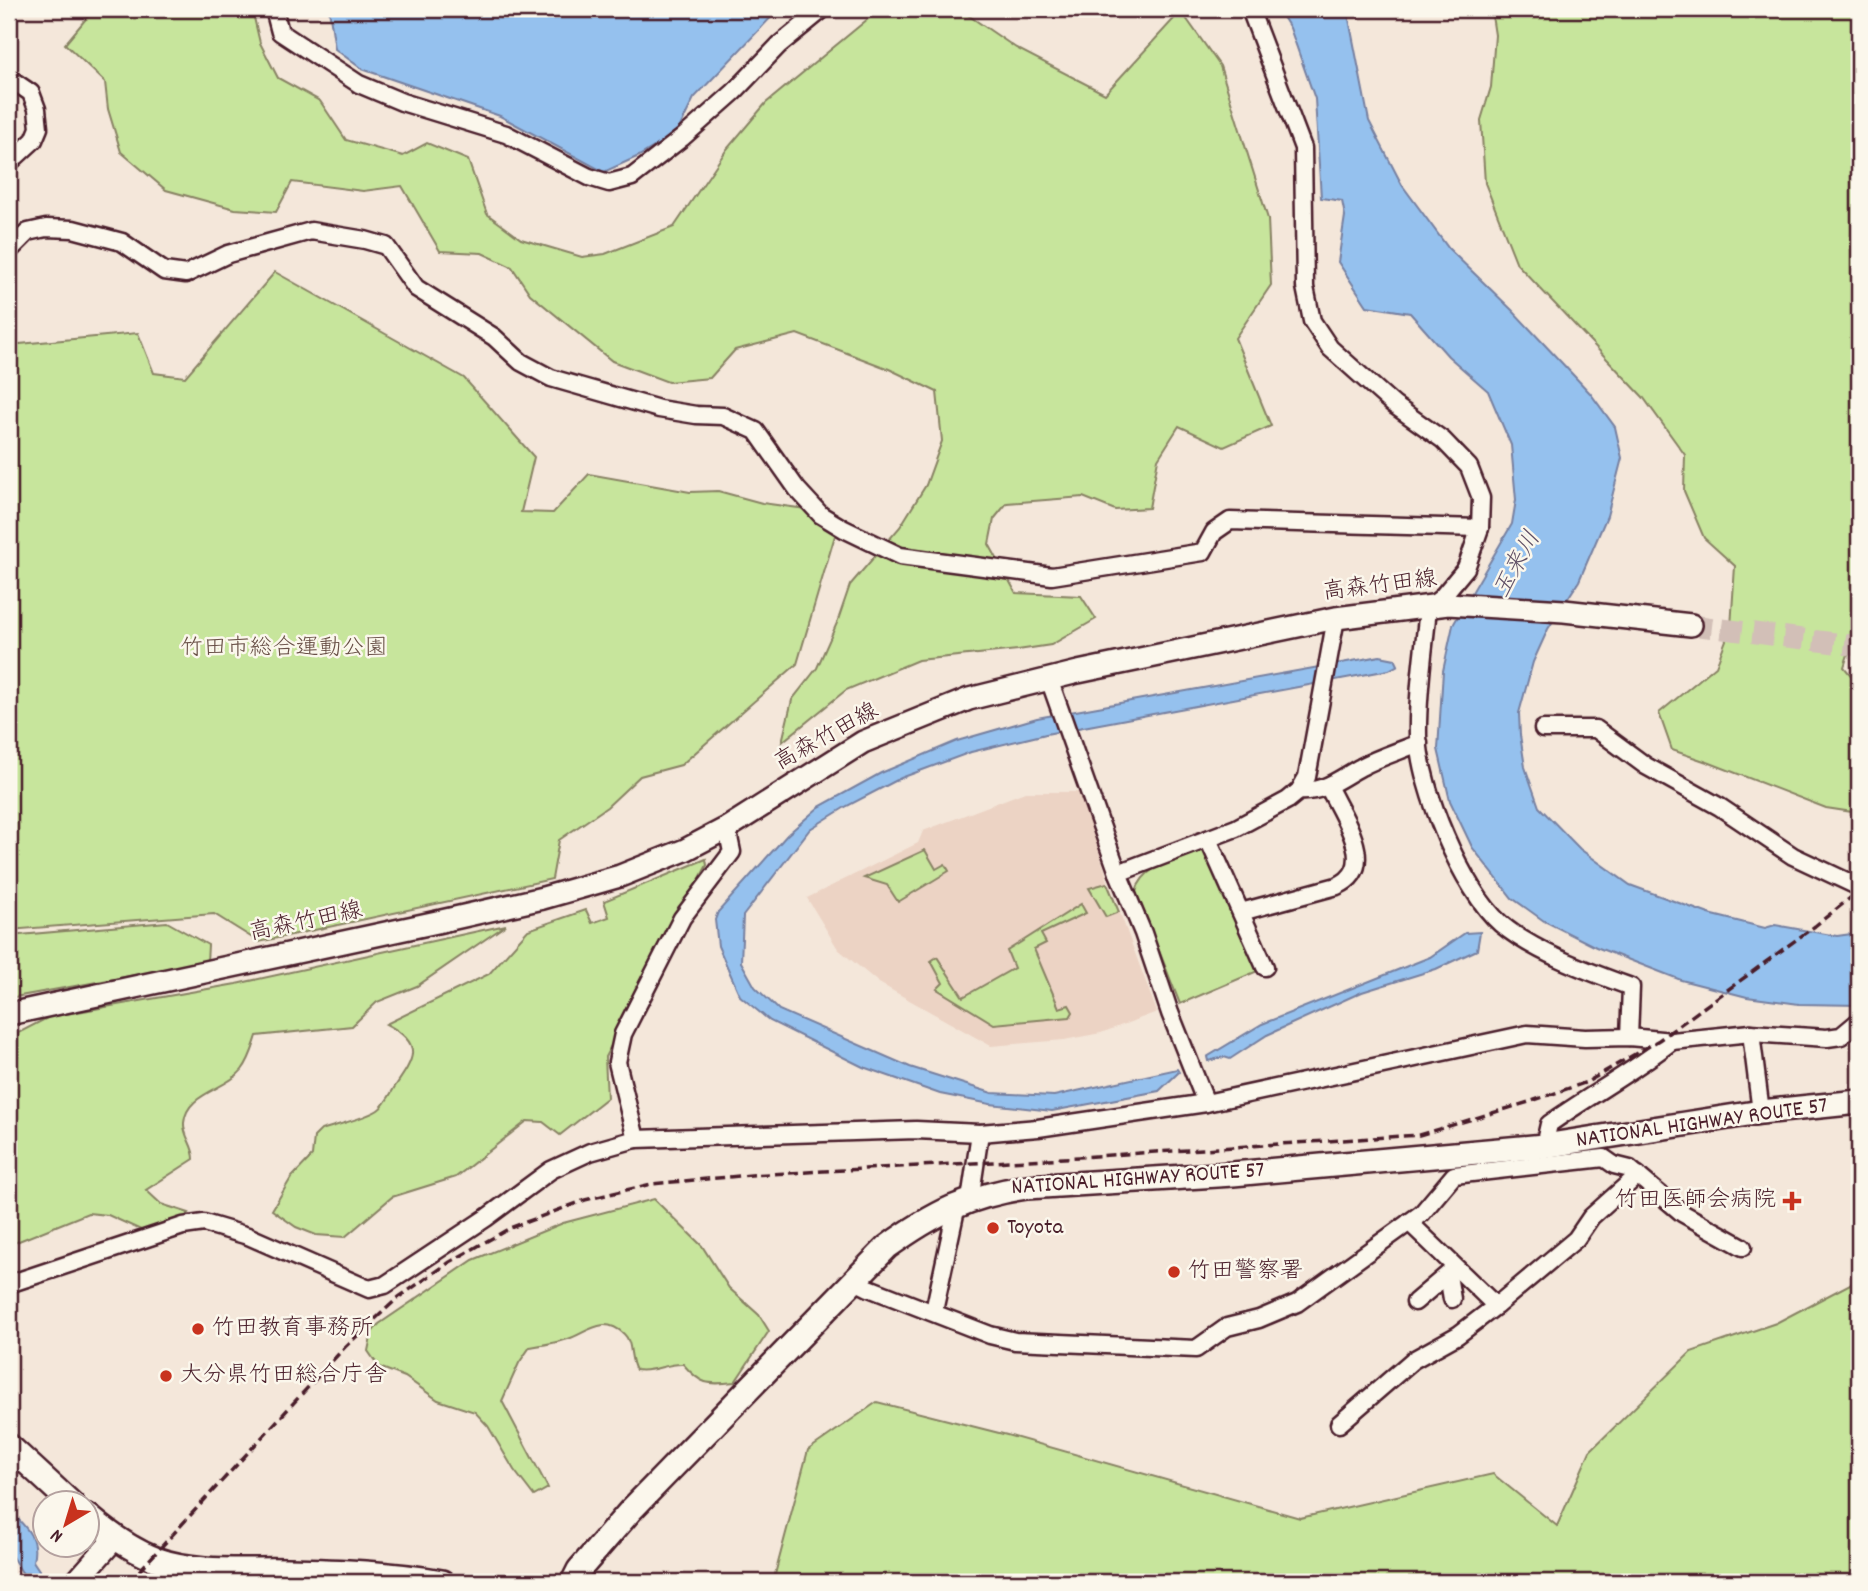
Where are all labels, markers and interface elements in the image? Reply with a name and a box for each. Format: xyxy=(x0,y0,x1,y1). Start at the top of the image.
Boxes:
water label: 玉来川 xyxy=(1486,525,1550,605)
street label: 高森竹田線 xyxy=(1321,564,1439,610)
park label: 竹田市総合運動公園 xyxy=(181,633,388,666)
street label: 高森竹田線 xyxy=(769,696,885,780)
street label: 高森竹田線 xyxy=(246,895,366,951)
street label: NATIONAL HIGHWAY ROUTE 57 xyxy=(1574,1090,1830,1158)
street label: NATIONAL HIGHWAY ROUTE 57 xyxy=(1010,1155,1266,1205)
place label: 竹田医師会病院 xyxy=(1615,1185,1776,1218)
marker: 竹田医師会病院 xyxy=(1782,1191,1802,1211)
place label: Toyota xyxy=(1007,1212,1064,1245)
marker: Toyota xyxy=(985,1220,1001,1236)
place label: 竹田警察署 xyxy=(1188,1256,1303,1289)
marker: 竹田警察署 xyxy=(1166,1264,1182,1280)
place label: 竹田教育事務所 xyxy=(212,1313,373,1346)
marker: 竹田教育事務所 xyxy=(190,1321,206,1337)
place label: 大分県竹田総合庁舎 xyxy=(180,1360,387,1393)
marker: 大分県竹田総合庁舎 xyxy=(158,1368,174,1384)
north arrow xyxy=(32,1490,102,1560)
text: N xyxy=(46,1521,70,1548)

